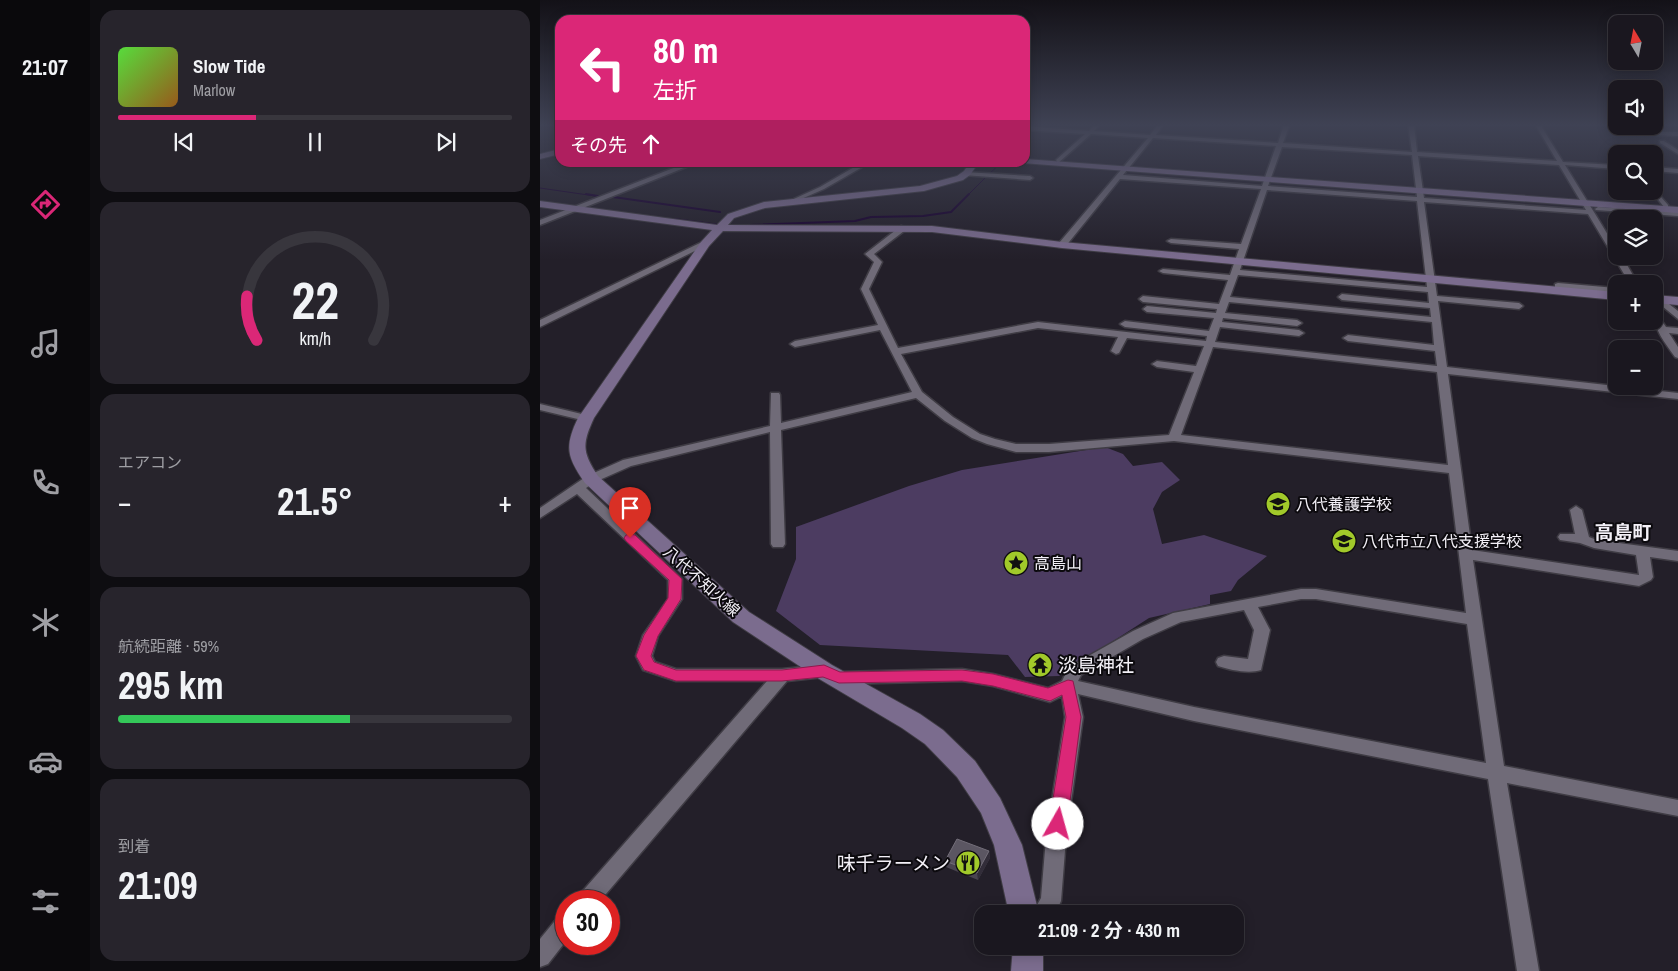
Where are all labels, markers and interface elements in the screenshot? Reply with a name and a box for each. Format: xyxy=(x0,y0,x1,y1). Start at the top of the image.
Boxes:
north arrow xyxy=(1608,15,1662,70)
map controls xyxy=(1608,15,1663,395)
text: 80 m xyxy=(653,27,718,74)
icon: left xyxy=(570,35,635,100)
text: 21:07 xyxy=(22,52,68,82)
text: Slow Tide xyxy=(193,53,265,79)
text: 左折 xyxy=(653,75,697,105)
text: Marlow xyxy=(193,79,235,101)
button: sound xyxy=(1608,80,1663,135)
icon: previous xyxy=(170,128,198,156)
icon: pause xyxy=(301,128,329,156)
icon: next xyxy=(432,128,460,156)
icon: ahead xyxy=(637,130,665,158)
text: その先 xyxy=(570,132,627,158)
button: search xyxy=(1608,145,1663,200)
icon: directions xyxy=(28,187,63,222)
button: layers xyxy=(1608,210,1663,265)
text: 22 xyxy=(291,265,339,335)
button: + xyxy=(1608,275,1663,330)
icon: music xyxy=(28,326,63,361)
text: km/h xyxy=(299,327,331,351)
button: − xyxy=(1608,340,1663,395)
text: エアコン xyxy=(118,451,182,473)
icon: phone xyxy=(28,465,63,500)
text: 21.5° xyxy=(277,476,353,527)
text: − xyxy=(118,483,131,521)
text: + xyxy=(499,483,512,521)
pin xyxy=(609,487,651,538)
school or university icon: 八代養護学校 xyxy=(1265,491,1291,517)
place label: 八代養護学校 xyxy=(1296,493,1392,515)
icon: arrive xyxy=(616,494,644,522)
district label: 高島町 xyxy=(1594,519,1652,545)
school or university icon: 八代市立八代支援学校 xyxy=(1331,528,1357,554)
place label: 八代市立八代支援学校 xyxy=(1362,530,1522,552)
street label: 八代不知火線 xyxy=(659,541,745,621)
place icon: 高島山 xyxy=(1003,550,1029,576)
place label: 高島山 xyxy=(1034,552,1082,574)
icon: climate xyxy=(28,605,63,640)
text: 航続距離 · 59% xyxy=(118,635,219,657)
temple icon: 淡島神社 xyxy=(1027,652,1053,678)
place label: 淡島神社 xyxy=(1058,652,1134,678)
text: 295 km xyxy=(118,660,224,711)
icon: car xyxy=(28,744,63,779)
position arrow xyxy=(1031,797,1083,849)
text: 到着 xyxy=(118,835,150,857)
place label: 味千ラーメン xyxy=(837,850,950,876)
restaurant icon: 味千ラーメン xyxy=(955,850,981,876)
text: 21:09 xyxy=(118,860,198,911)
icon: filters xyxy=(28,884,63,919)
speed limit sign: 30 xyxy=(555,890,620,955)
text: 21:09 · 2 分 · 430 m xyxy=(1038,917,1180,943)

